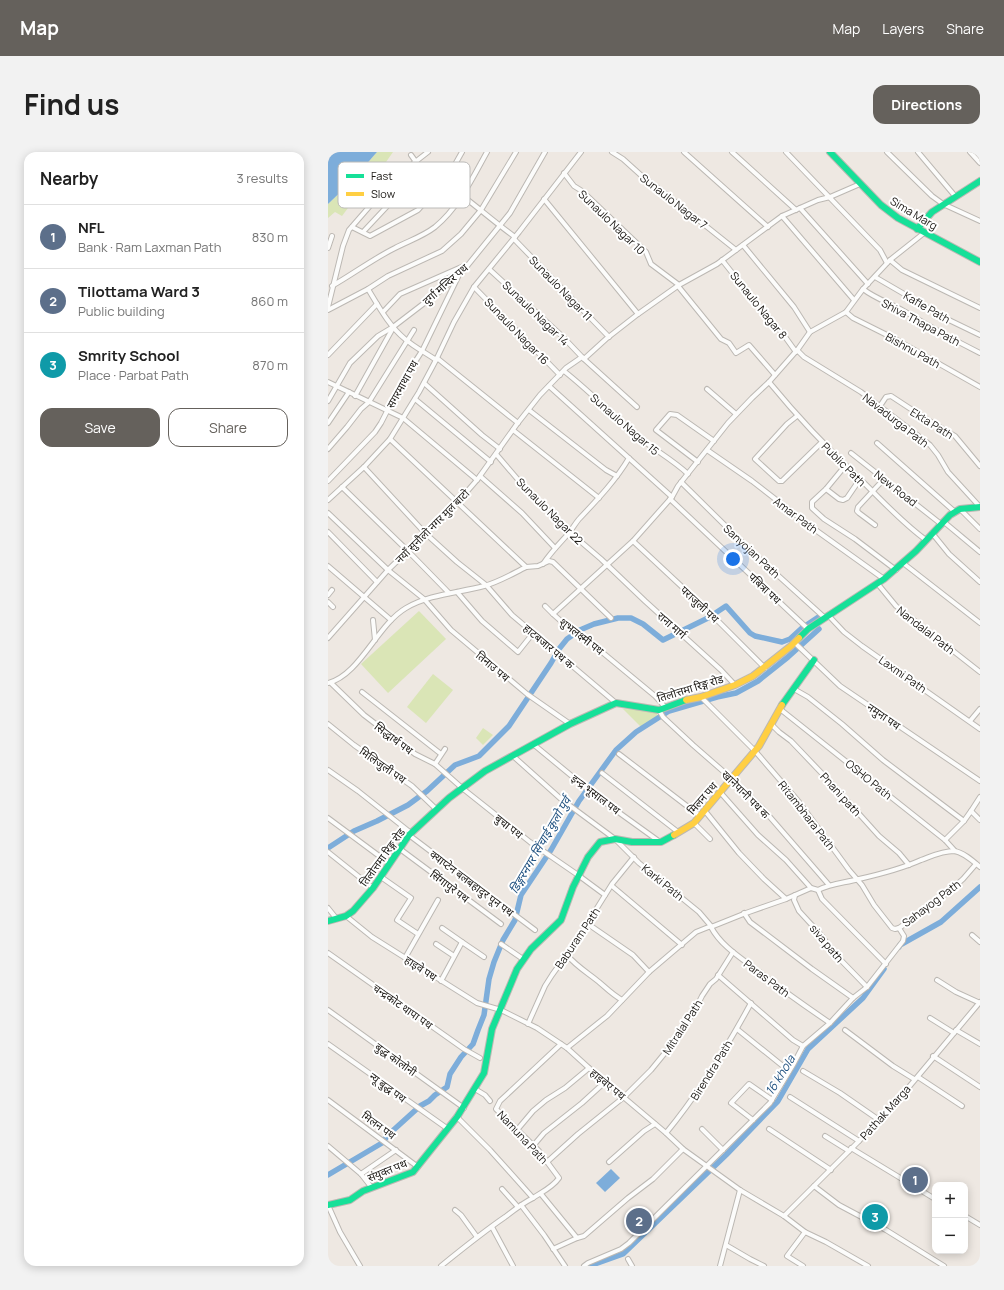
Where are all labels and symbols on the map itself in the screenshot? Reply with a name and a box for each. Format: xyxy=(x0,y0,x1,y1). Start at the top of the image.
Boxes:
legend xyxy=(338,162,470,208)
text: Fast xyxy=(371,168,393,183)
street label: Sunaulo Nagar 7 xyxy=(637,170,711,232)
text: Slow xyxy=(371,186,396,201)
street label: Sunaulo Nagar 10 xyxy=(575,186,649,258)
street label: Sima Marg xyxy=(888,193,940,233)
street label: Sunaulo Nagar 11 xyxy=(526,252,596,324)
street label: दुर्गा मन्दिर पथ xyxy=(419,259,472,309)
street label: Sunaulo Nagar 8 xyxy=(727,268,791,342)
street label: Sunaulo Nagar 14 xyxy=(500,277,572,349)
street label: Kafle Path xyxy=(901,288,953,326)
street label: Sunaulo Nagar 16 xyxy=(481,294,553,368)
street label: Shiva Thapa Path xyxy=(879,295,963,349)
street label: Bishnu Path xyxy=(883,329,943,371)
street label: सगरमाथा पथ xyxy=(383,356,422,411)
street label: Sunaulo Nagar 15 xyxy=(587,390,663,458)
street label: Navadurga Path xyxy=(860,390,932,450)
street label: Ekta Path xyxy=(908,404,956,442)
street label: Public Path xyxy=(819,439,869,489)
street label: New Road xyxy=(872,467,920,509)
street label: Sunaulo Nagar 22 xyxy=(513,474,587,548)
street label: नयाँ सुनौलो नगर मुल बाटो xyxy=(392,486,472,566)
street label: Amar Path xyxy=(771,493,821,537)
street label: Sanyojan Path xyxy=(720,521,784,581)
your location xyxy=(723,549,743,569)
street label: पबित्रा पथ xyxy=(745,569,785,608)
street label: पराजुली पथ xyxy=(677,582,723,626)
street label: Nandalal Path xyxy=(894,603,958,657)
street label: राना मार्ग xyxy=(654,608,691,643)
street label: शुभलक्ष्मी पथ xyxy=(557,614,608,659)
street label: हाटबजार पथ क xyxy=(520,620,578,672)
street label: तिनाउ पथ xyxy=(473,648,514,685)
street label: Laxmi Path xyxy=(876,652,930,696)
street label: तिलोत्तमा रिङ्ग रोड xyxy=(655,671,725,705)
street label: नमुना पथ xyxy=(864,699,904,733)
street label: सिद्धार्थ पथ xyxy=(372,719,417,758)
street label: मिलिजुली पथ xyxy=(357,743,410,787)
street label: OSHO Path xyxy=(843,756,895,802)
street label: खानेपानी पथ क xyxy=(719,767,774,822)
street label: Pnani path xyxy=(817,769,865,819)
street label: इन्द्र भूसाल पथ xyxy=(568,771,624,819)
street label: Ritambhara Path xyxy=(775,777,839,853)
street label: मिलन पथ xyxy=(684,778,721,817)
water label: डिङ्गरनगर सिंचाई कुलो पुर्व xyxy=(505,791,576,897)
street label: बुचा पथ xyxy=(492,810,527,842)
street label: तिलोत्तमा रिङ्ग रोड xyxy=(356,825,408,889)
street label: क्याप्टेन बलबहादुर पून पथ xyxy=(426,846,518,921)
street label: Karki Path xyxy=(639,860,687,904)
street label: सिंगापुरे पथ xyxy=(427,866,473,906)
street label: Sahayog Path xyxy=(899,876,963,930)
street label: Baburam Path xyxy=(551,904,603,972)
street label: siva path xyxy=(807,921,847,965)
street label: हाइवे पथ xyxy=(402,952,441,985)
street label: Paras Path xyxy=(741,956,793,1000)
street label: चन्द्रकोट थापा पथ xyxy=(370,980,437,1033)
street label: Mitralal Path xyxy=(659,997,705,1057)
street label: Birendra Path xyxy=(687,1037,735,1103)
street label: बुद्ध कोलोनी xyxy=(372,1039,420,1079)
water label: 16 khola xyxy=(761,1051,800,1098)
street label: हाइवेए पथ xyxy=(587,1065,630,1104)
street label: न्यू बुद्ध पथ xyxy=(366,1068,410,1107)
street label: Pathak Marga xyxy=(856,1081,914,1143)
street label: Namuna Path xyxy=(494,1107,552,1167)
street label: मिलन पथ xyxy=(359,1108,400,1143)
street label: संयुक्त पथ xyxy=(365,1155,410,1185)
pin: 1 xyxy=(902,1165,928,1195)
pin: 3 xyxy=(862,1202,888,1232)
pin: 2 xyxy=(626,1206,652,1236)

